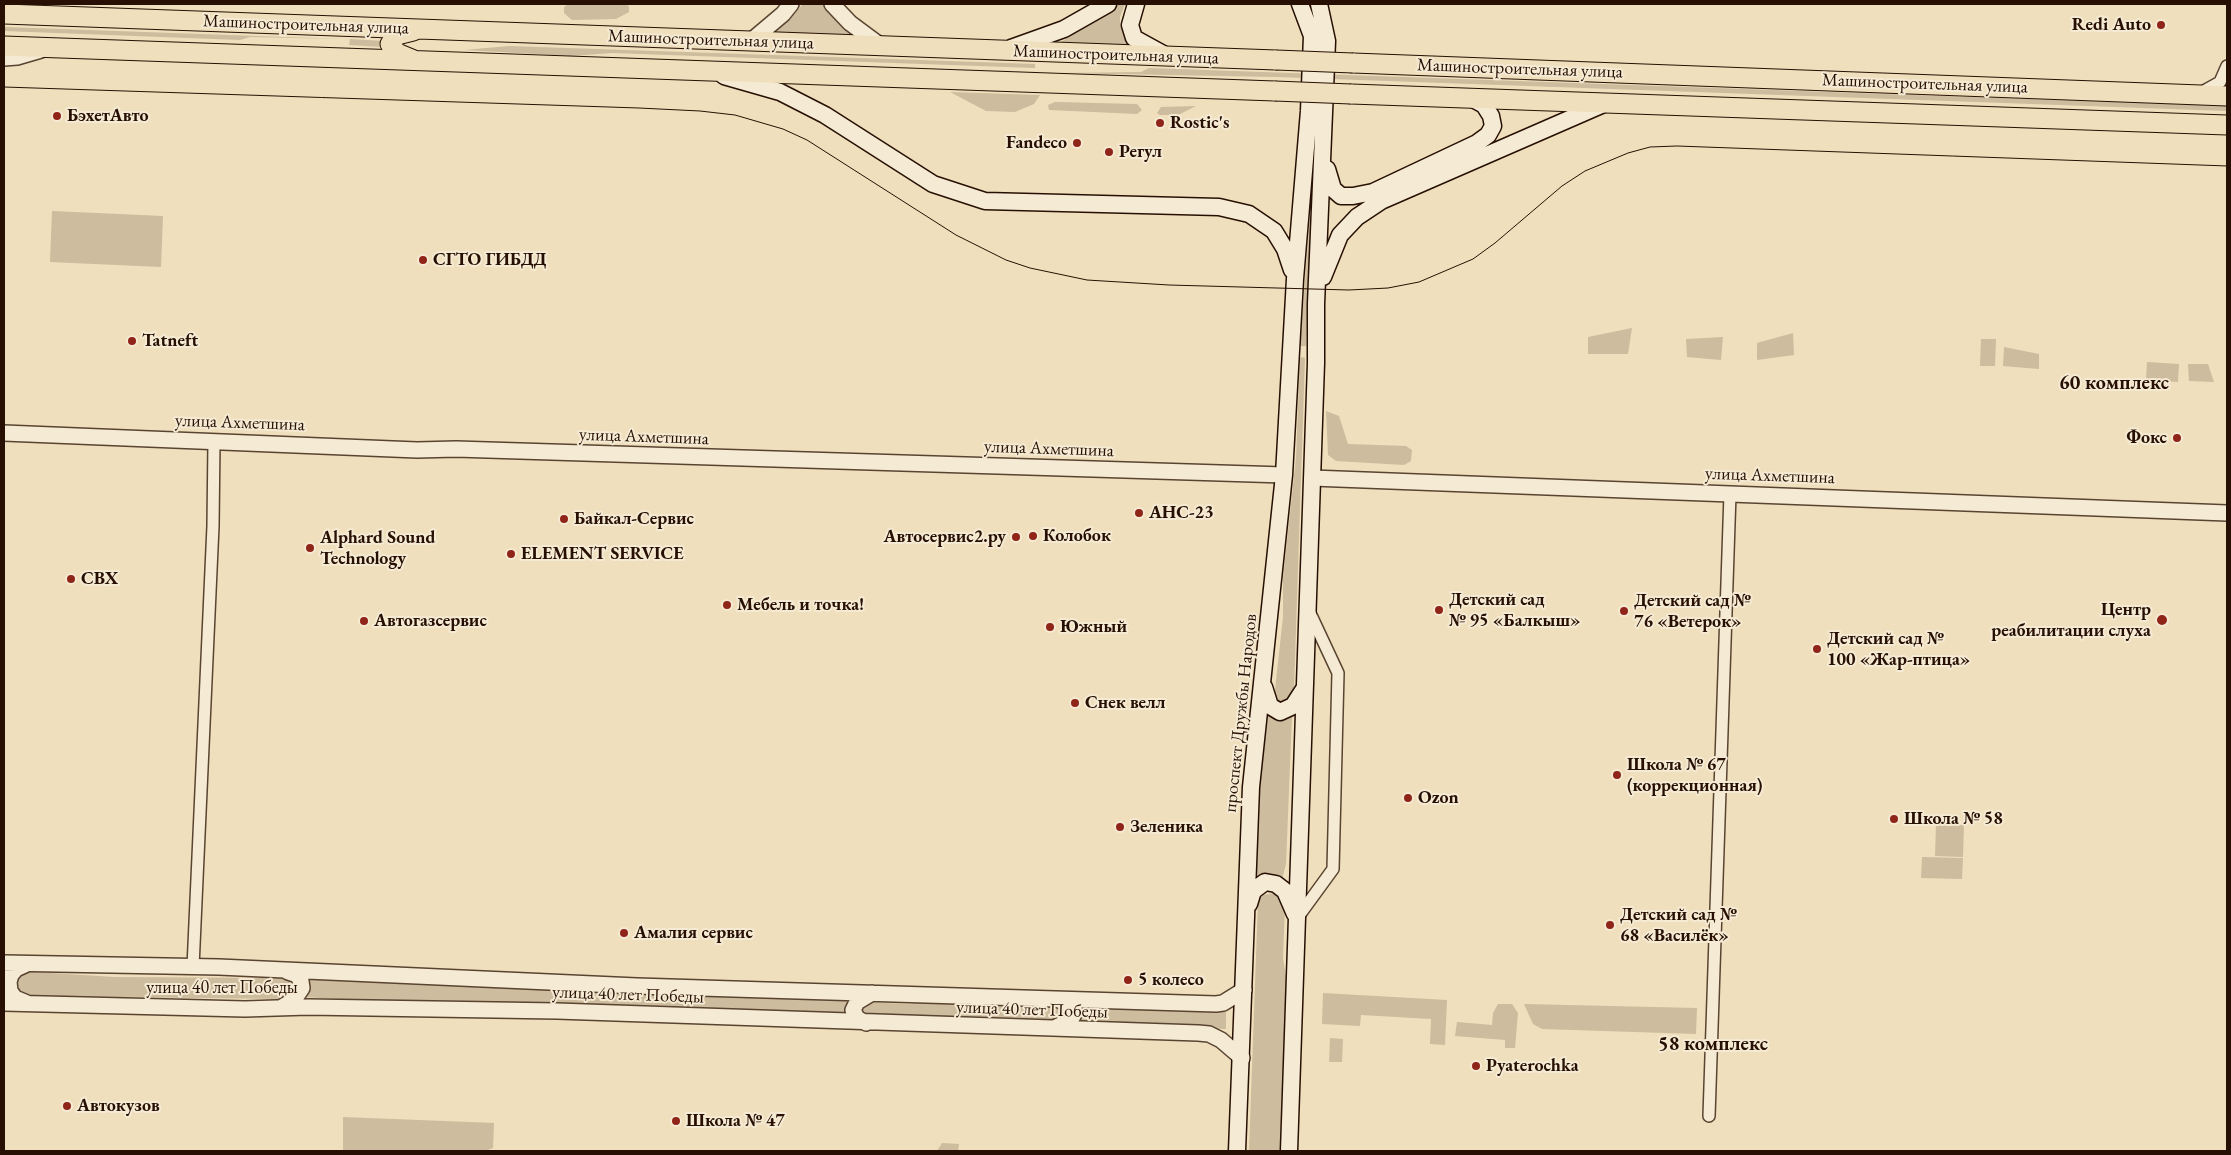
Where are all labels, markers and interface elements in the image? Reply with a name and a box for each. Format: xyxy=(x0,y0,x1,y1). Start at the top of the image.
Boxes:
street label: Машиностроительная улица xyxy=(203,11,409,39)
place label: Redi Auto xyxy=(2072,14,2151,36)
marker: Redi Auto xyxy=(2155,19,2167,31)
street label: Машиностроительная улица xyxy=(608,26,814,54)
street label: Машиностроительная улица xyxy=(1013,41,1219,69)
street label: Машиностроительная улица xyxy=(1417,55,1623,83)
street label: Машиностроительная улица xyxy=(1822,70,2028,98)
place label: БэхетАвто xyxy=(67,105,149,127)
marker: БэхетАвто xyxy=(51,110,63,122)
place label: Rostic's xyxy=(1170,112,1229,134)
marker: Rostic's xyxy=(1154,117,1166,129)
place label: Fandeco xyxy=(1006,132,1067,154)
marker: Fandeco xyxy=(1071,137,1083,149)
place label: Регул xyxy=(1119,141,1162,163)
marker: Регул xyxy=(1103,146,1115,158)
place label: СГТО ГИБДД xyxy=(433,249,546,271)
marker: СГТО ГИБДД xyxy=(417,254,429,266)
place label: Tatneft xyxy=(142,330,198,352)
marker: Tatneft xyxy=(126,335,138,347)
district label: 60 комплекс xyxy=(2059,372,2169,396)
street label: улица Ахметшина xyxy=(175,410,305,436)
street label: улица Ахметшина xyxy=(579,424,709,450)
place label: Фокс xyxy=(2127,427,2167,449)
marker: Фокс xyxy=(2171,432,2183,444)
street label: улица Ахметшина xyxy=(984,436,1114,462)
street label: улица Ахметшина xyxy=(1705,463,1835,489)
place label: АНС-23 xyxy=(1149,502,1214,524)
marker: АНС-23 xyxy=(1133,507,1145,519)
place label: Байкал-Сервис xyxy=(574,508,694,530)
marker: Байкал-Сервис xyxy=(558,513,570,525)
place label: Колобок xyxy=(1043,525,1111,547)
place label: Автосервис2.ру xyxy=(884,526,1006,548)
place label: Alphard Sound Technology xyxy=(320,527,435,570)
marker: Колобок xyxy=(1027,530,1039,542)
marker: Автосервис2.ру xyxy=(1010,531,1022,543)
marker: Alphard Sound Technology xyxy=(304,542,316,554)
place label: ELEMENT SERVICE xyxy=(521,543,684,565)
marker: ELEMENT SERVICE xyxy=(505,548,517,560)
place label: СВХ xyxy=(81,568,118,590)
marker: СВХ xyxy=(65,573,77,585)
place label: Детский сад № 95 «Балкыш» xyxy=(1449,589,1580,632)
place label: Детский сад № 76 «Ветерок» xyxy=(1634,590,1750,632)
place label: Мебель и точка! xyxy=(737,594,864,616)
marker: Мебель и точка! xyxy=(721,599,733,611)
place label: Центр реабилитации слуха xyxy=(1991,599,2151,642)
marker: Детский сад № 95 «Балкыш» xyxy=(1433,604,1445,616)
marker: Детский сад № 76 «Ветерок» xyxy=(1618,605,1630,617)
place label: Автогазсервис xyxy=(374,610,487,632)
street label: проспект Дружбы Народов xyxy=(1220,613,1262,813)
marker: Центр реабилитации слуха xyxy=(2155,613,2169,627)
marker: Автогазсервис xyxy=(358,615,370,627)
place label: Южный xyxy=(1060,616,1127,638)
marker: Южный xyxy=(1044,621,1056,633)
place label: Детский сад № 100 «Жар-птица» xyxy=(1827,628,1970,670)
marker: Детский сад № 100 «Жар-птица» xyxy=(1811,643,1823,655)
place label: Снек велл xyxy=(1085,692,1166,714)
marker: Снек велл xyxy=(1069,697,1081,709)
place label: Школа № 67 (коррекционная) xyxy=(1627,754,1762,796)
marker: Школа № 67 (коррекционная) xyxy=(1611,769,1623,781)
place label: Ozon xyxy=(1418,787,1459,809)
marker: Ozon xyxy=(1402,792,1414,804)
place label: Школа № 58 xyxy=(1904,808,2003,830)
marker: Школа № 58 xyxy=(1888,813,1900,825)
place label: Зеленика xyxy=(1130,816,1203,838)
marker: Зеленика xyxy=(1114,821,1126,833)
place label: Детский сад № 68 «Василёк» xyxy=(1620,904,1736,946)
marker: Детский сад № 68 «Василёк» xyxy=(1604,919,1616,931)
place label: Амалия сервис xyxy=(634,922,753,944)
marker: Амалия сервис xyxy=(618,927,630,939)
place label: 5 колесо xyxy=(1138,969,1204,991)
marker: 5 колесо xyxy=(1122,974,1134,986)
street label: улица 40 лет Победы xyxy=(146,977,298,999)
street label: улица 40 лет Победы xyxy=(552,982,704,1008)
street label: улица 40 лет Победы xyxy=(956,997,1108,1023)
district label: 58 комплекс xyxy=(1658,1033,1768,1057)
place label: Pyaterochka xyxy=(1486,1055,1579,1077)
marker: Pyaterochka xyxy=(1470,1060,1482,1072)
place label: Автокузов xyxy=(77,1095,160,1117)
marker: Автокузов xyxy=(61,1100,73,1112)
place label: Школа № 47 xyxy=(686,1110,785,1132)
marker: Школа № 47 xyxy=(670,1115,682,1127)

